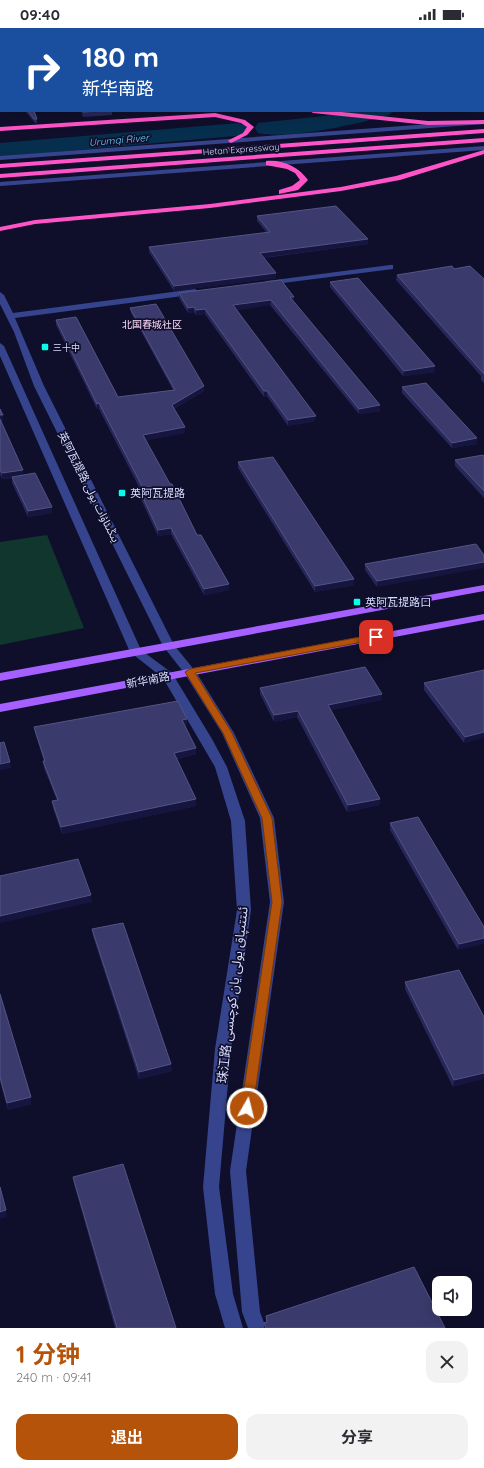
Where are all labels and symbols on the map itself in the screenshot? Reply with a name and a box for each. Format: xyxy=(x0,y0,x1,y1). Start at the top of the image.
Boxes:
water label: Urumqi River xyxy=(88,131,151,149)
street label: Hetan Expressway xyxy=(202,141,280,157)
district label: 北国春城社区 xyxy=(122,318,182,331)
marker: 三十中 xyxy=(40,342,50,352)
place label: 三十中 xyxy=(53,342,80,353)
street label: 英阿瓦提路 يىڭىئاۋات يولى xyxy=(55,429,123,545)
place label: 英阿瓦提路 xyxy=(130,486,185,500)
marker: 英阿瓦提路 xyxy=(117,488,127,498)
place label: 英阿瓦提路口 xyxy=(365,595,431,609)
marker: 英阿瓦提路口 xyxy=(352,597,362,607)
pin xyxy=(359,620,393,654)
street label: 新华南路 xyxy=(125,669,171,691)
street label: 珠江路 ئىتتىپاق يولى يان كوچىسى xyxy=(213,906,253,1084)
position arrow xyxy=(226,1087,268,1129)

